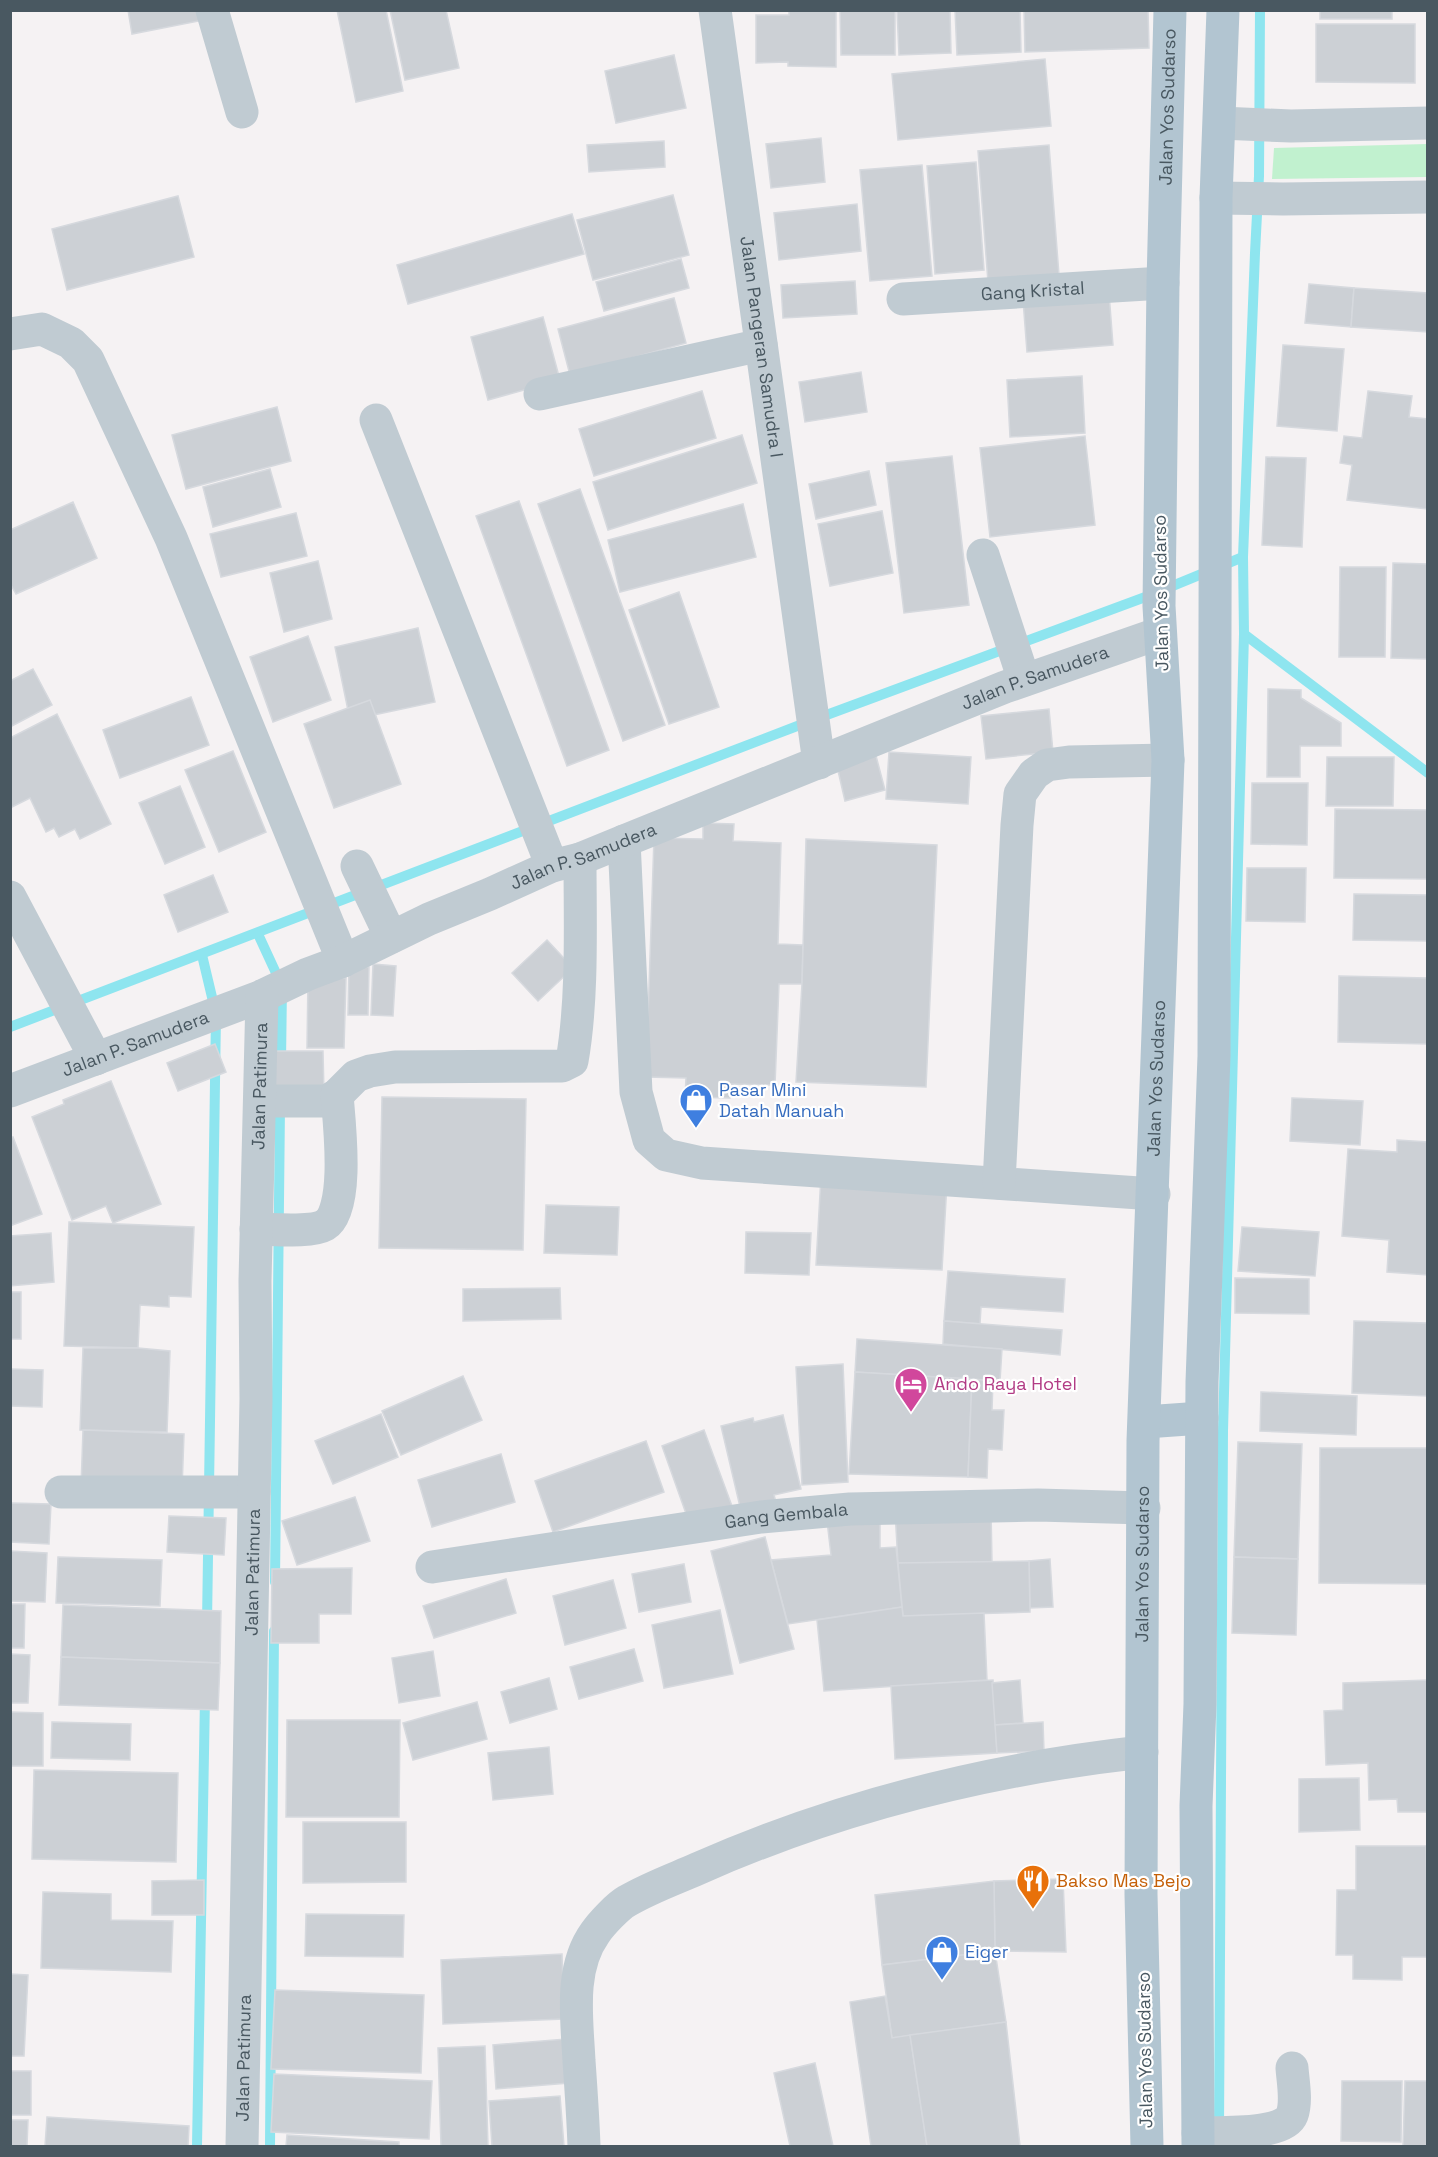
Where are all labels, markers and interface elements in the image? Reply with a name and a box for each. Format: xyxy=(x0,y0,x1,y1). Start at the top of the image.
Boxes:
street label: Jalan Yos Sudarso xyxy=(1154,28,1181,186)
street label: Jalan Pangeran Samudra I xyxy=(735,235,789,459)
street label: Gang Kristal xyxy=(980,276,1085,305)
street label: Jalan Yos Sudarso xyxy=(1148,514,1173,672)
street label: Jalan P. Samudera xyxy=(958,640,1112,715)
street label: Jalan P. Samudera xyxy=(506,817,660,895)
street label: Jalan Yos Sudarso xyxy=(1141,1000,1170,1157)
street label: Jalan P. Samudera xyxy=(58,1005,212,1081)
street label: Jalan Patimura xyxy=(246,1022,272,1150)
place label: Pasar Mini Datah Manuah xyxy=(719,1078,844,1122)
shop icon: Pasar Mini Datah Manuah xyxy=(678,1082,714,1129)
hotel icon: Ando Raya Hotel xyxy=(893,1366,929,1413)
place label: Ando Raya Hotel xyxy=(934,1372,1077,1395)
street label: Jalan Yos Sudarso xyxy=(1130,1486,1154,1643)
street label: Gang Gembala xyxy=(723,1497,849,1533)
street label: Jalan Patimura xyxy=(240,1508,265,1636)
restaurant icon: Bakso Mas Bejo xyxy=(1015,1863,1051,1910)
place label: Bakso Mas Bejo xyxy=(1056,1869,1191,1892)
shop icon: Eiger xyxy=(924,1934,960,1981)
place label: Eiger xyxy=(965,1940,1009,1963)
street label: Jalan Yos Sudarso xyxy=(1132,1971,1157,2129)
street label: Jalan Patimura xyxy=(230,1994,256,2122)

